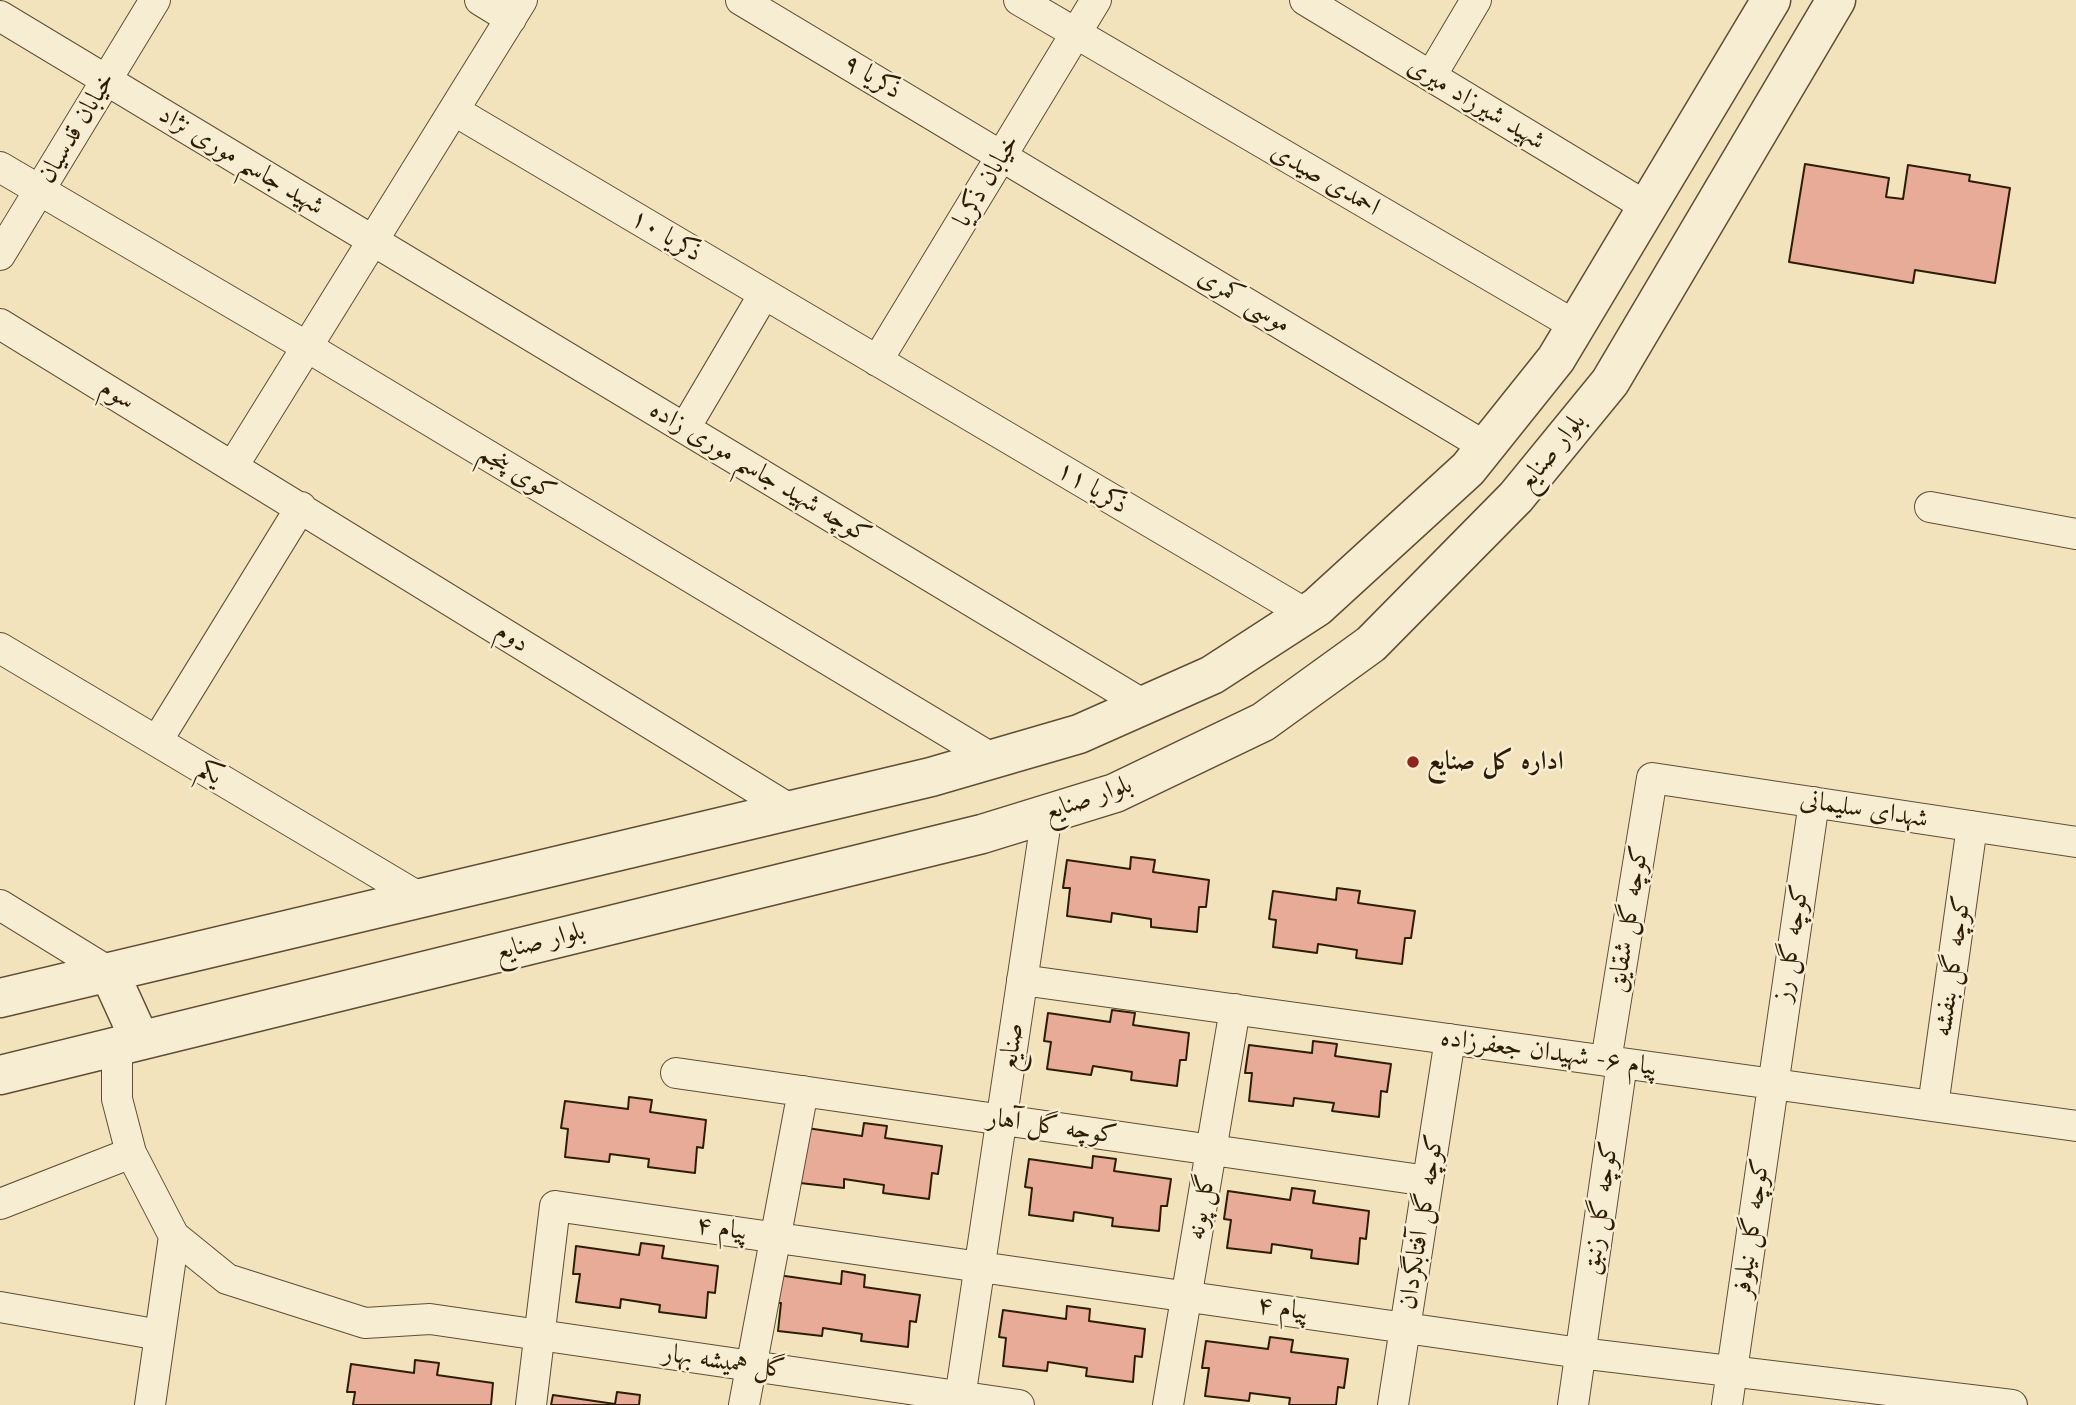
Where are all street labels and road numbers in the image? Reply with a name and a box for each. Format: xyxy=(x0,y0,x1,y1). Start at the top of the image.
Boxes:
street label: ذکریا ۹ xyxy=(837,48,907,106)
street label: شهید شیرزاد میری xyxy=(1402,51,1550,157)
street label: خیابان قدسیان xyxy=(32,67,122,189)
street label: شهید جاسم موری نژاد xyxy=(153,99,329,223)
street label: خیابان ذکریا xyxy=(947,129,1027,233)
street label: احمدی صیدی xyxy=(1265,136,1385,224)
street label: ذکریا ۱۰ xyxy=(625,203,707,269)
street label: موسی کمری xyxy=(1192,261,1296,341)
street label: سوم xyxy=(94,372,140,418)
street label: کوچه شهید جاسم موری زاده xyxy=(644,395,876,551)
street label: بلوار صنایع xyxy=(1511,407,1593,497)
street label: کوی پنجم xyxy=(473,438,561,508)
street label: ذکریا ۱۱ xyxy=(1051,455,1133,521)
street label: دوم xyxy=(489,616,535,660)
street label: یکم xyxy=(192,754,228,792)
street label: بلوار صنایع xyxy=(1040,769,1136,829)
street label: شهدای سلیمانی xyxy=(1798,784,1930,836)
street label: کوچه گل شقایق xyxy=(1602,843,1656,995)
street label: کوچه گل رز xyxy=(1767,882,1817,1004)
street label: کوچه گل بنفشه xyxy=(1928,893,1978,1039)
street label: بلوار صنایع xyxy=(492,916,588,968)
street label: صنایع xyxy=(993,1021,1031,1073)
street label: پیام ۶- شهیدان جعفرزاده xyxy=(1438,1022,1660,1084)
street label: کوچه گل آهار xyxy=(985,1102,1119,1152)
street label: کوچه گل آفتابگردان xyxy=(1393,1132,1451,1312)
street label: کوچه گل زنبق xyxy=(1576,1139,1626,1277)
street label: کوچه گل نیلوفر xyxy=(1727,1156,1777,1300)
street label: گل پونه xyxy=(1181,1171,1223,1243)
street label: پیام ۴ xyxy=(694,1210,750,1248)
street label: پیام ۴ xyxy=(1255,1290,1311,1328)
street label: گل همیشه بهار xyxy=(660,1338,788,1386)

